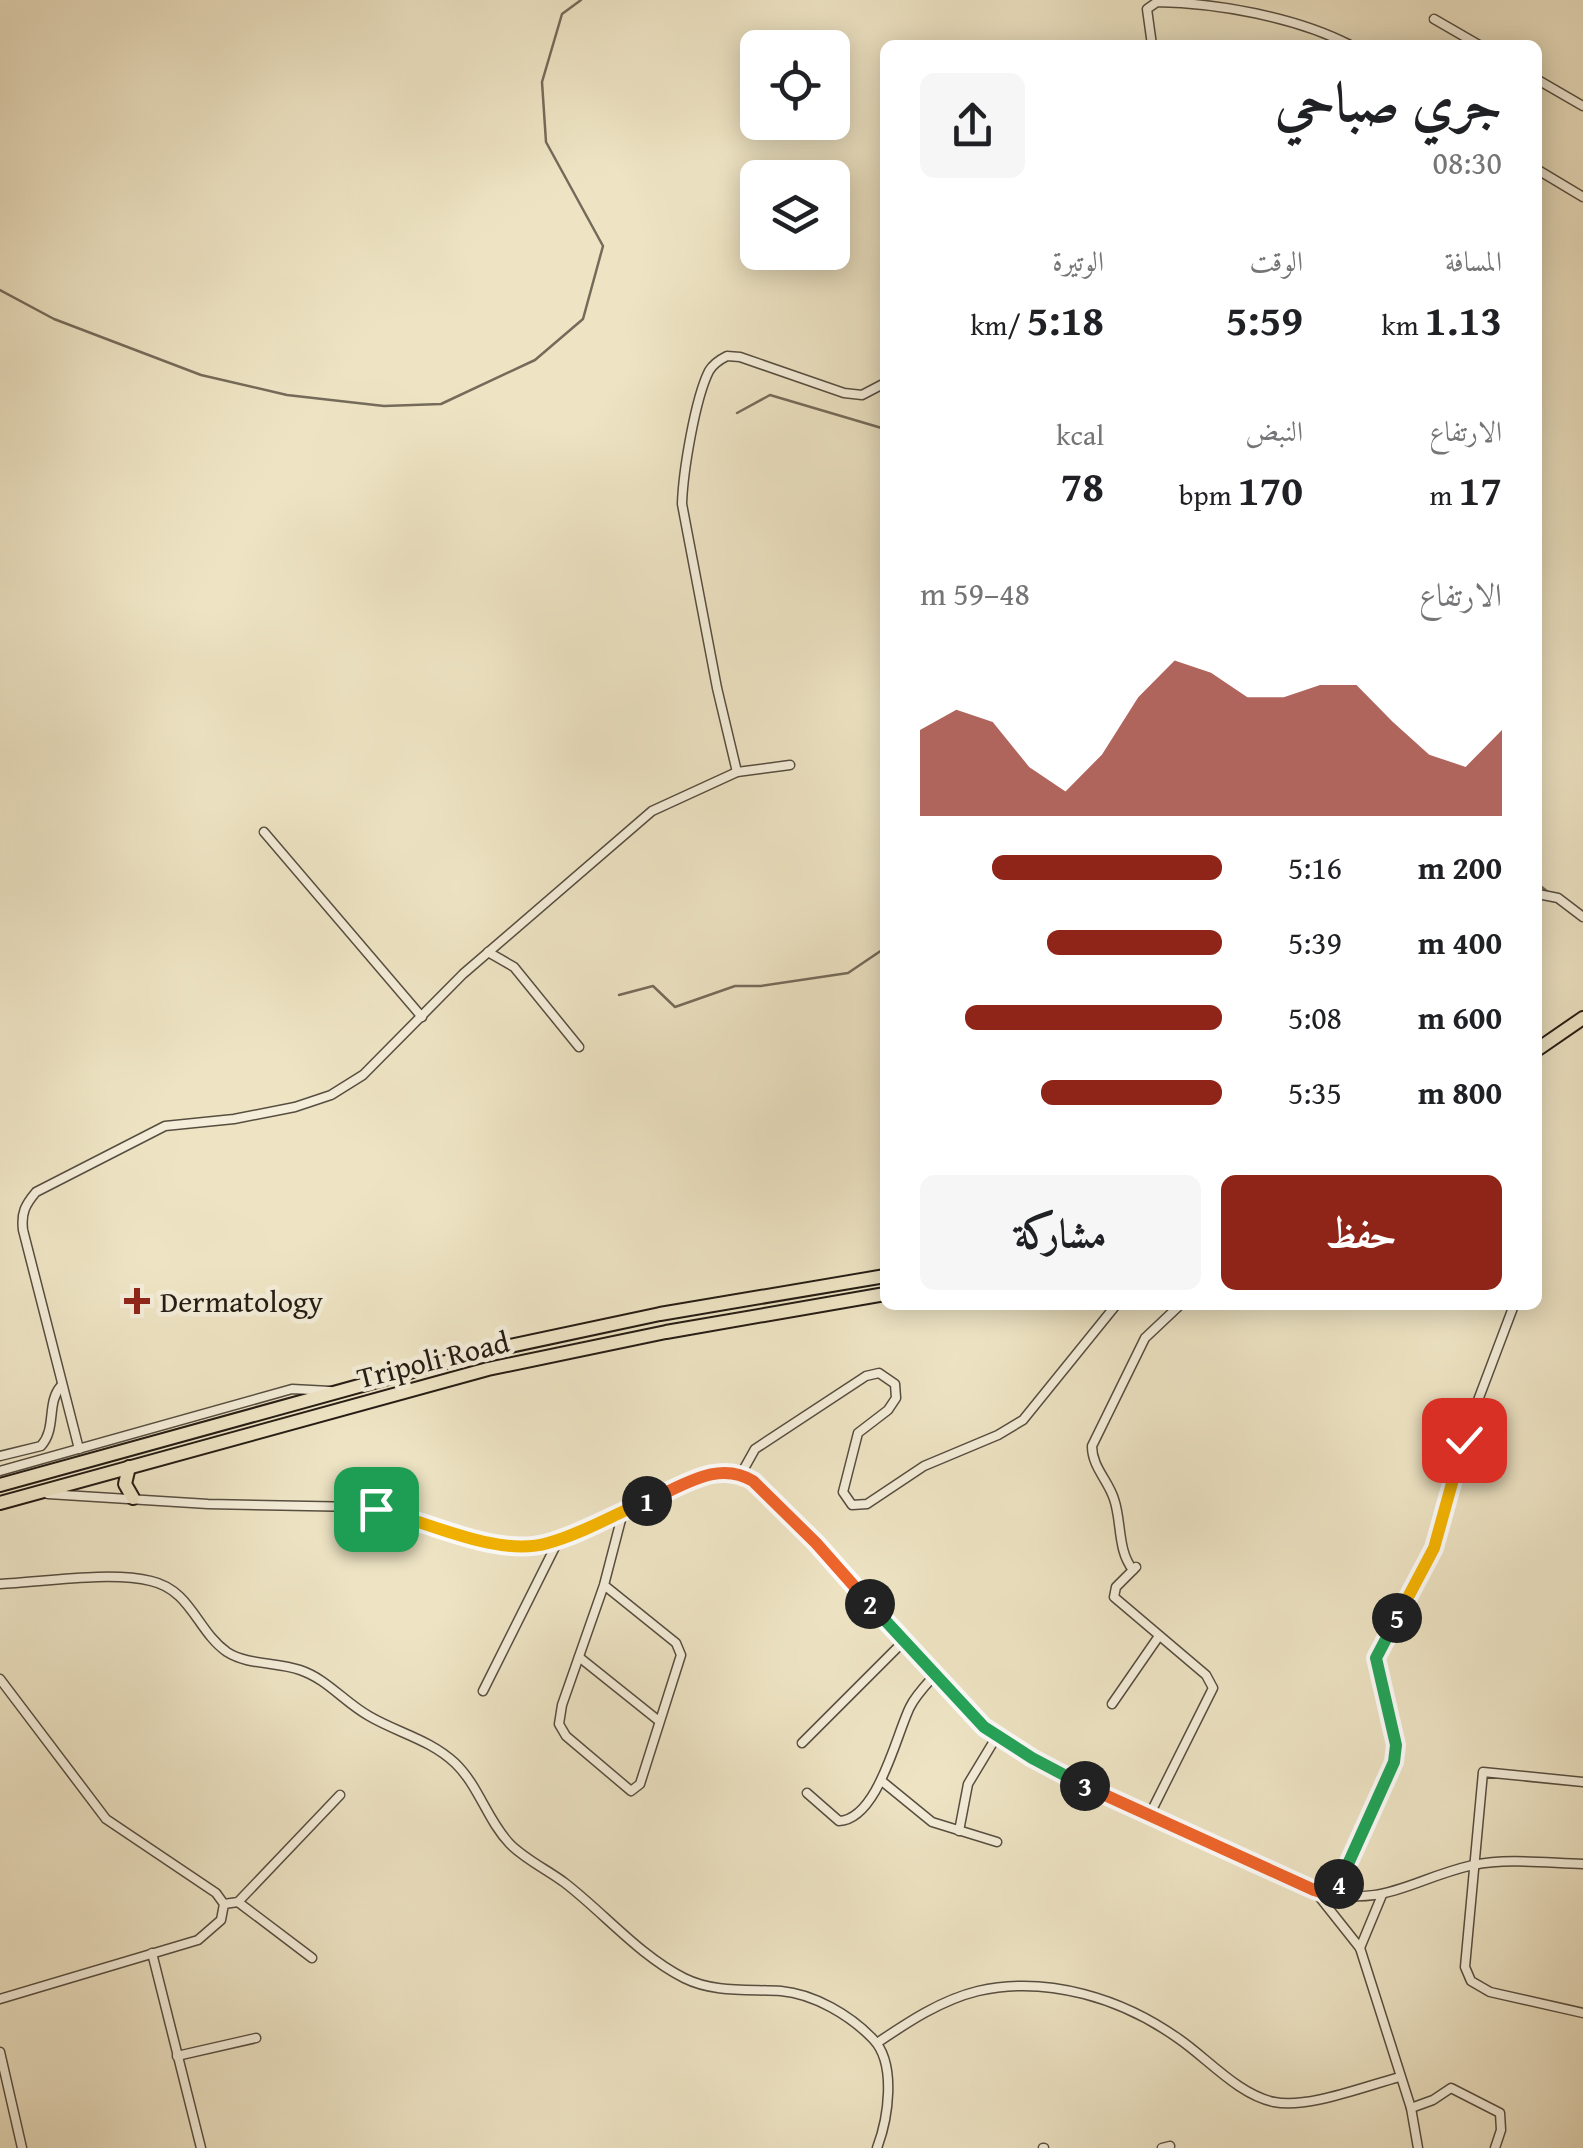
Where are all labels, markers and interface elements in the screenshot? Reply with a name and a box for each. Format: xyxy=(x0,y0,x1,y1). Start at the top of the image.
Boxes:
map controls xyxy=(740,30,850,270)
button: locate xyxy=(740,30,850,140)
text: جري صباحي xyxy=(1275,61,1502,141)
button: share xyxy=(920,73,1025,178)
text: 08:30 xyxy=(1433,139,1502,186)
button: layers xyxy=(740,160,850,270)
text: الوتيرة xyxy=(1052,240,1104,281)
text: الوقت xyxy=(1249,240,1303,281)
text: المسافة xyxy=(1445,240,1502,281)
text: 5:18 xyxy=(1027,289,1104,350)
text: 5:59 xyxy=(1226,289,1303,350)
text: 1.13 xyxy=(1425,289,1502,350)
text: /km xyxy=(970,304,1027,345)
text: km xyxy=(1382,304,1425,345)
text: النبض xyxy=(1245,410,1303,451)
text: الارتفاع xyxy=(1429,410,1502,451)
text: kcal xyxy=(1056,414,1104,455)
text: 78 xyxy=(1060,455,1104,516)
text: 170 xyxy=(1238,459,1303,520)
text: 17 xyxy=(1458,459,1502,520)
text: bpm xyxy=(1179,474,1238,515)
text: m xyxy=(1429,474,1458,515)
text: 48–59 m xyxy=(920,570,1030,617)
text: الارتفاع xyxy=(1419,571,1502,618)
text: 5:16 xyxy=(1288,844,1342,891)
text: 200 m xyxy=(1418,844,1502,891)
text: 5:39 xyxy=(1288,919,1342,966)
text: 400 m xyxy=(1418,919,1502,966)
text: 5:08 xyxy=(1288,994,1342,1041)
text: 600 m xyxy=(1418,994,1502,1041)
text: 5:35 xyxy=(1288,1069,1342,1116)
text: 800 m xyxy=(1418,1069,1502,1116)
button: مشاركة xyxy=(920,1175,1201,1290)
button: حفظ xyxy=(1221,1175,1502,1290)
place label: Dermatology xyxy=(160,1279,323,1323)
marker: Dermatology xyxy=(124,1288,150,1314)
street label: Tripoli Road xyxy=(352,1319,514,1399)
pin xyxy=(1422,1398,1507,1483)
icon: check xyxy=(1437,1413,1492,1468)
pin xyxy=(334,1467,419,1552)
pin: 1 xyxy=(622,1476,672,1526)
text: 1 xyxy=(640,1480,654,1521)
icon: arrive xyxy=(349,1482,404,1537)
pin: 2 xyxy=(845,1579,895,1629)
text: 2 xyxy=(863,1583,877,1624)
pin: 5 xyxy=(1372,1593,1422,1643)
text: 5 xyxy=(1390,1597,1404,1638)
pin: 3 xyxy=(1060,1761,1110,1811)
text: 3 xyxy=(1078,1765,1092,1806)
pin: 4 xyxy=(1314,1859,1364,1909)
text: 4 xyxy=(1332,1863,1346,1904)

